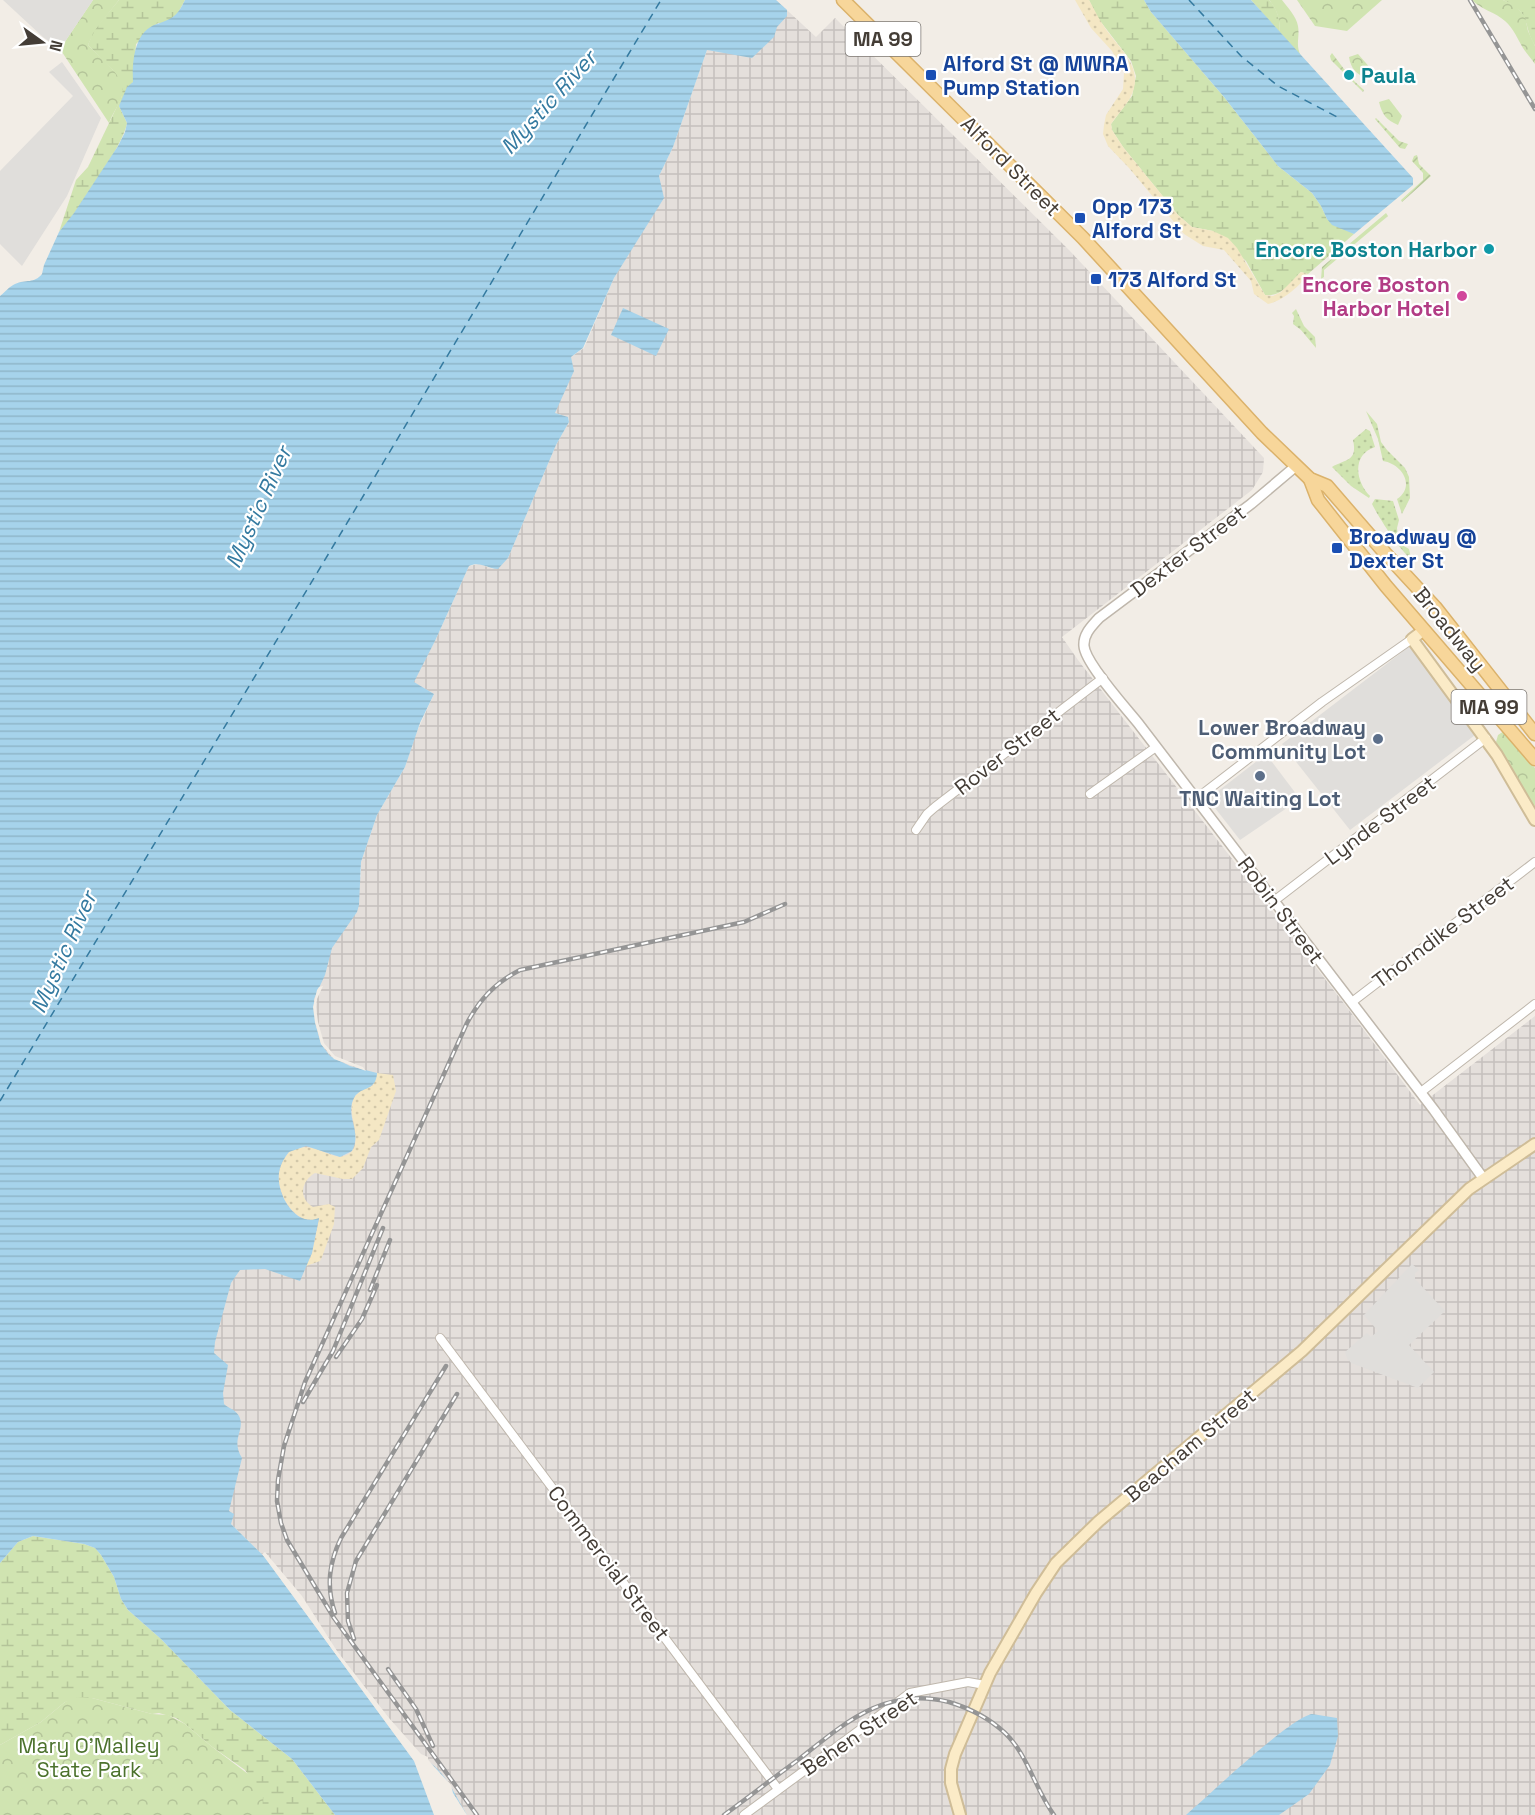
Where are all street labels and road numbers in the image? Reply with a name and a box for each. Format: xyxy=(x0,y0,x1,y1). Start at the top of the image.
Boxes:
road number: MA 99 xyxy=(846,22,920,56)
street label: Alford Street xyxy=(955,110,1067,222)
street label: Dexter Street xyxy=(1125,499,1251,603)
street label: Broadway xyxy=(1408,581,1492,677)
road number: MA 99 xyxy=(1452,690,1526,724)
street label: Rover Street xyxy=(949,701,1065,801)
street label: Lynde Street xyxy=(1319,769,1441,871)
street label: Robin Street xyxy=(1232,851,1330,969)
street label: Thorndike Street xyxy=(1367,870,1519,994)
street label: Beacham Street xyxy=(1119,1382,1261,1508)
street label: Commercial Street xyxy=(542,1480,676,1646)
street label: Behen Street xyxy=(796,1684,922,1782)

